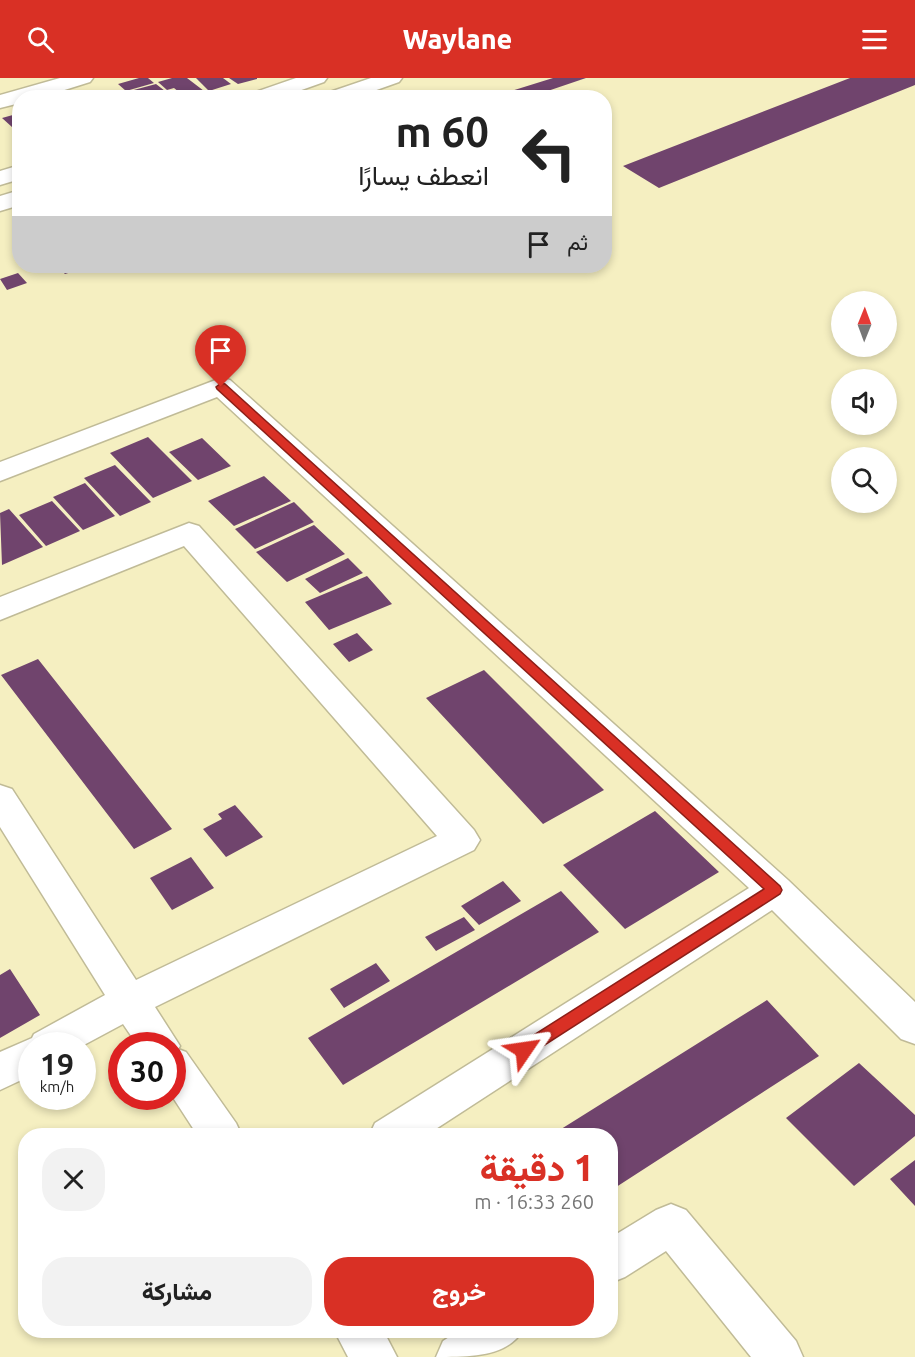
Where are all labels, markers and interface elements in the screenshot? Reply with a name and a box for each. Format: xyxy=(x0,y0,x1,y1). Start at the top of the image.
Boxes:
icon: search xyxy=(24,23,57,56)
icon: menu xyxy=(858,23,891,56)
text: Waylane xyxy=(403,24,512,54)
text: 60 m xyxy=(395,108,489,155)
icon: left xyxy=(510,114,588,192)
text: انعطف يسارًا xyxy=(358,160,489,190)
icon: arrive xyxy=(522,228,555,261)
text: ثم xyxy=(567,229,588,254)
north arrow xyxy=(831,291,897,357)
map controls xyxy=(831,291,897,513)
pin xyxy=(195,325,246,387)
icon: arrive xyxy=(204,334,237,367)
button: sound xyxy=(831,369,897,435)
button: search xyxy=(831,447,897,513)
position arrow xyxy=(492,1018,556,1082)
speed limit sign: 30 xyxy=(108,1032,186,1110)
text: 19 xyxy=(40,1047,74,1081)
text: km/h xyxy=(40,1078,74,1095)
text: 1 دقيقة xyxy=(480,1147,594,1188)
button: close xyxy=(42,1148,105,1211)
text: 260 m · 16:33 xyxy=(474,1190,594,1213)
button: مشاركة xyxy=(42,1257,312,1326)
button: خروج xyxy=(324,1257,594,1326)

